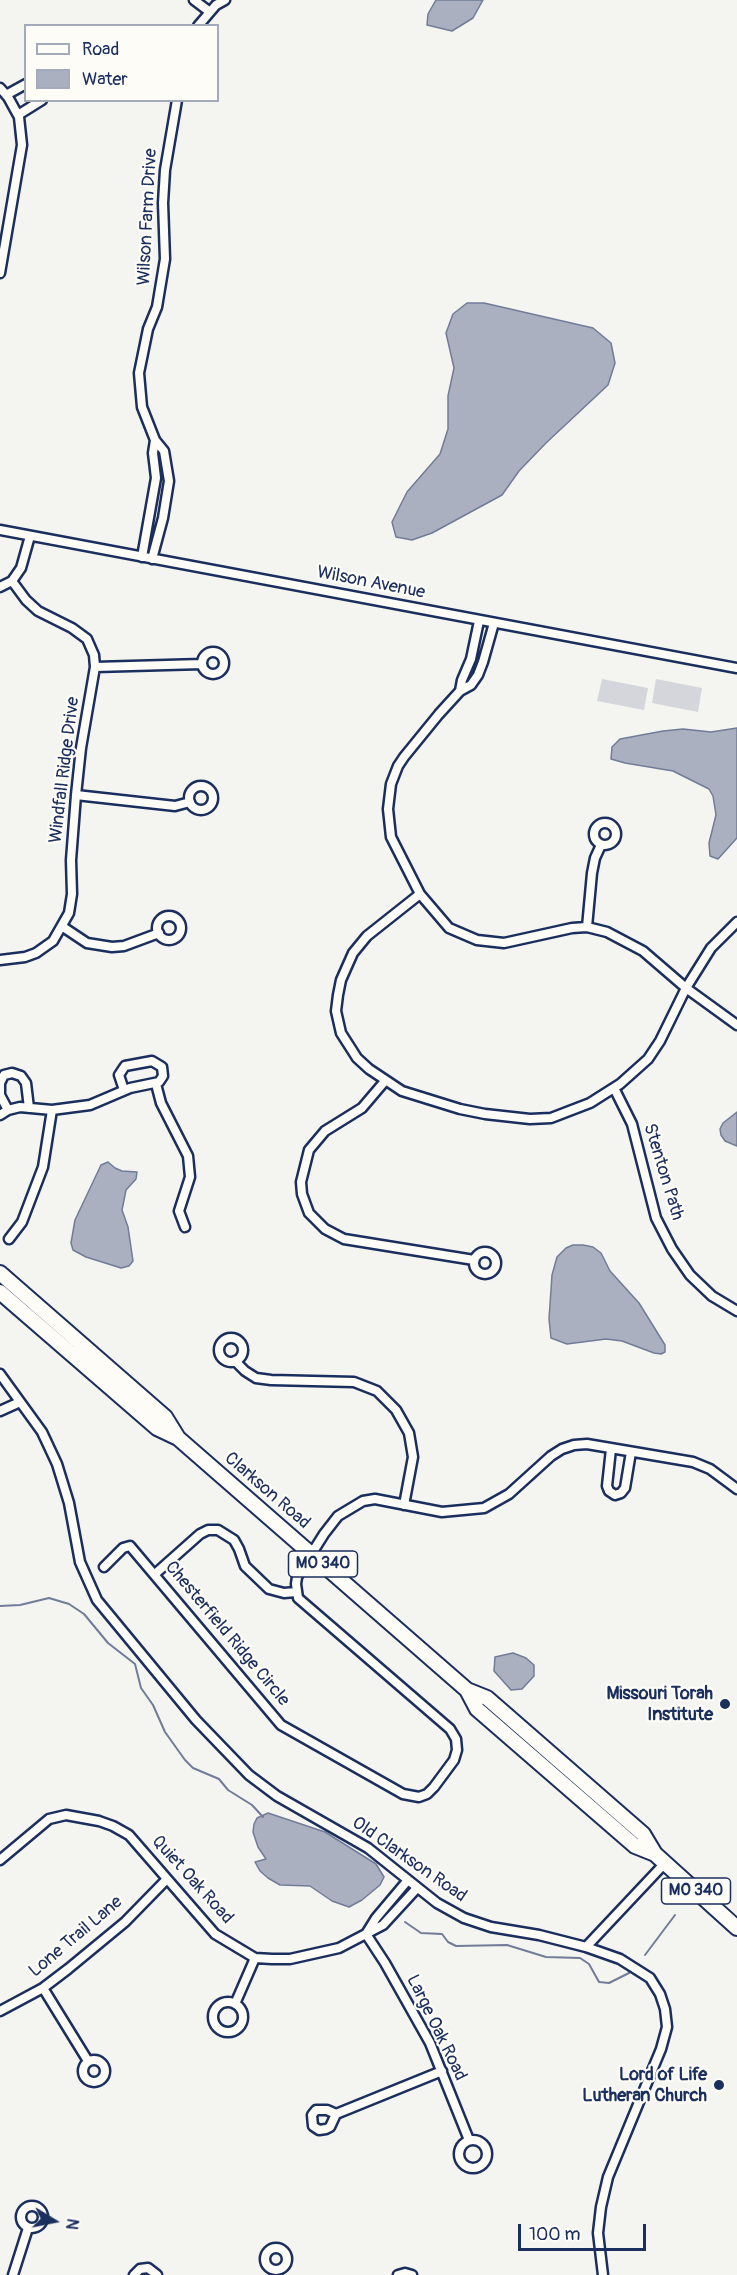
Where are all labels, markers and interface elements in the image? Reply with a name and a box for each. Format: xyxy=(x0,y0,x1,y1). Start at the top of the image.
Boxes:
legend xyxy=(24,24,219,102)
text: Road xyxy=(82,38,119,61)
text: Water xyxy=(82,68,128,91)
street label: Wilson Farm Drive xyxy=(134,148,162,286)
street label: Wilson Avenue xyxy=(315,562,427,604)
street label: Windfall Ridge Drive xyxy=(45,696,85,844)
street label: Stenton Path xyxy=(638,1121,688,1223)
street label: Clarkson Road xyxy=(220,1448,314,1534)
road number: MO 340 xyxy=(288,1551,358,1577)
street label: Chesterfield Ridge Circle xyxy=(160,1557,294,1711)
place label: Missouri Torah Institute xyxy=(606,1683,713,1726)
marker: Missouri Torah Institute xyxy=(718,1697,732,1711)
street label: Old Clarkson Road xyxy=(347,1812,471,1908)
street label: Quiet Oak Road xyxy=(147,1831,237,1929)
road number: MO 340 xyxy=(662,1878,730,1904)
street label: Lone Trail Lane xyxy=(25,1892,127,1982)
street label: Large Oak Road xyxy=(401,1971,471,2085)
place label: Lord of Life Lutheran Church xyxy=(582,2064,707,2106)
marker: Lord of Life Lutheran Church xyxy=(712,2078,726,2092)
north arrow xyxy=(24,2191,84,2251)
scale bar xyxy=(521,2212,648,2250)
text: N xyxy=(61,2217,83,2231)
text: 100 m xyxy=(529,2223,581,2246)

